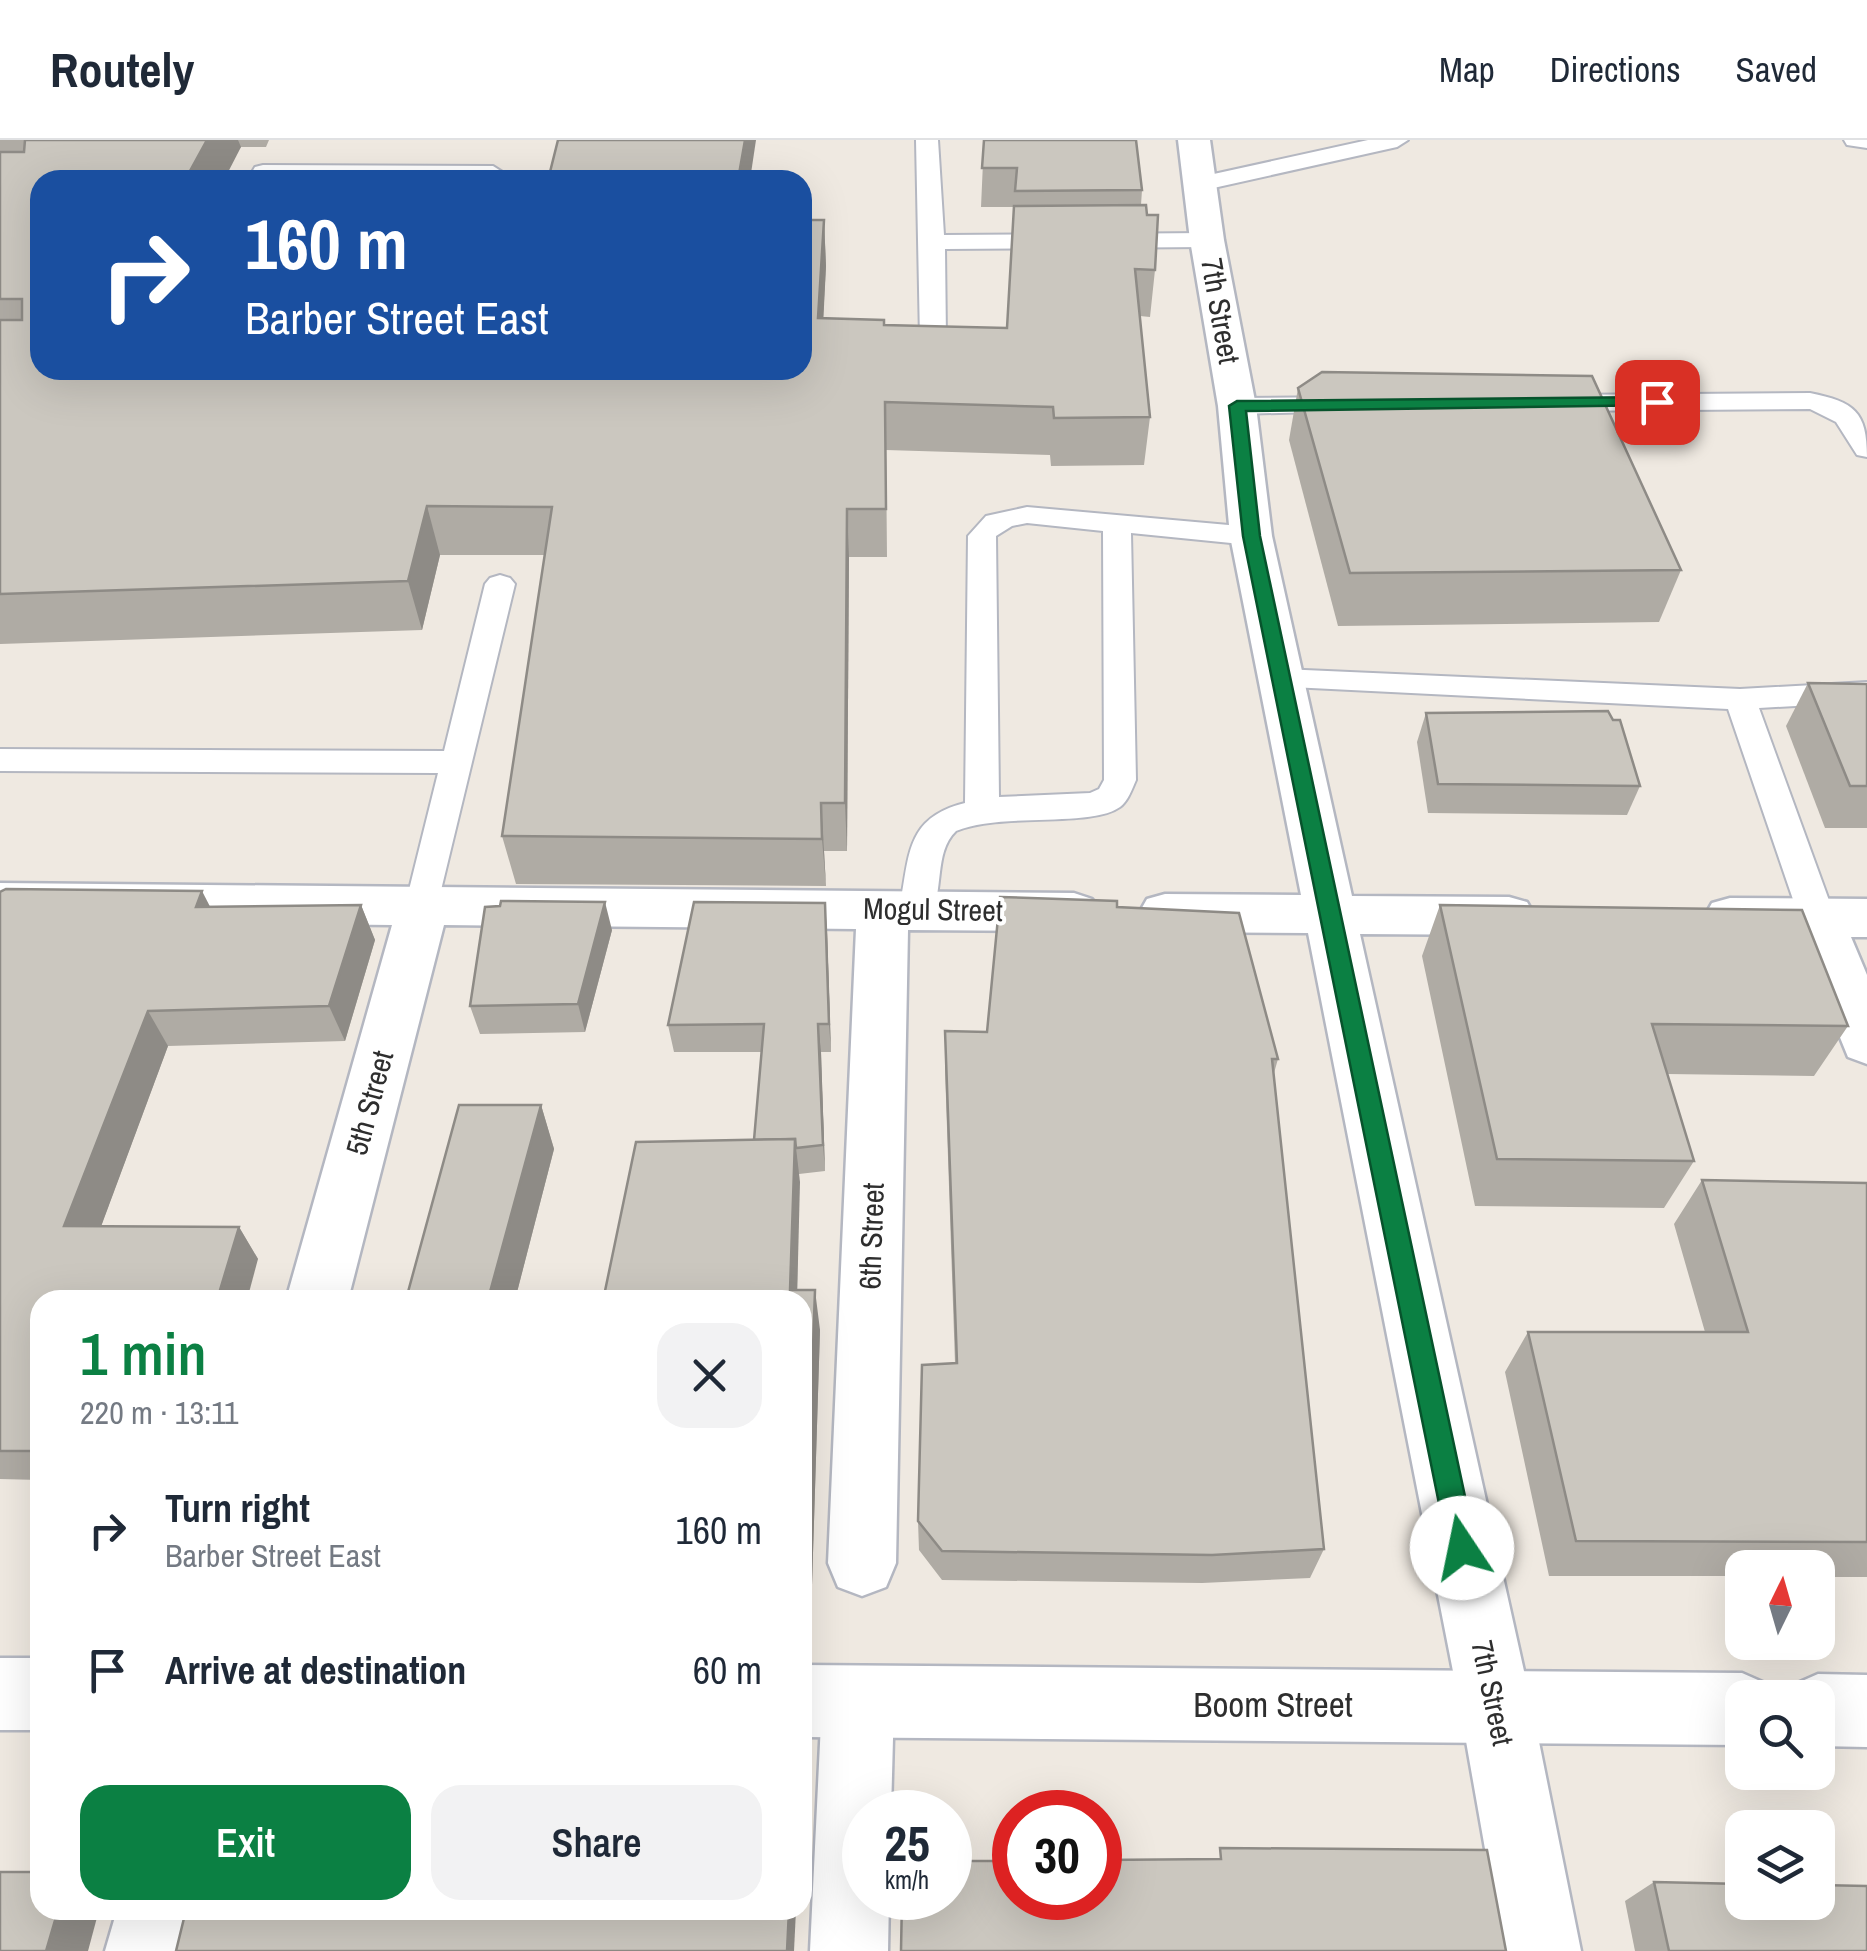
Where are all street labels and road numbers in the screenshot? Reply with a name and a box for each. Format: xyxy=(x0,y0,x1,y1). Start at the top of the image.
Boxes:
street label: 7th Street xyxy=(1192,255,1250,367)
street label: Mogul Street xyxy=(863,888,1003,930)
street label: 5th Street xyxy=(336,1046,402,1159)
street label: 6th Street xyxy=(849,1182,893,1290)
street label: 7th Street xyxy=(1462,1636,1524,1749)
street label: Boom Street xyxy=(1193,1681,1353,1728)

